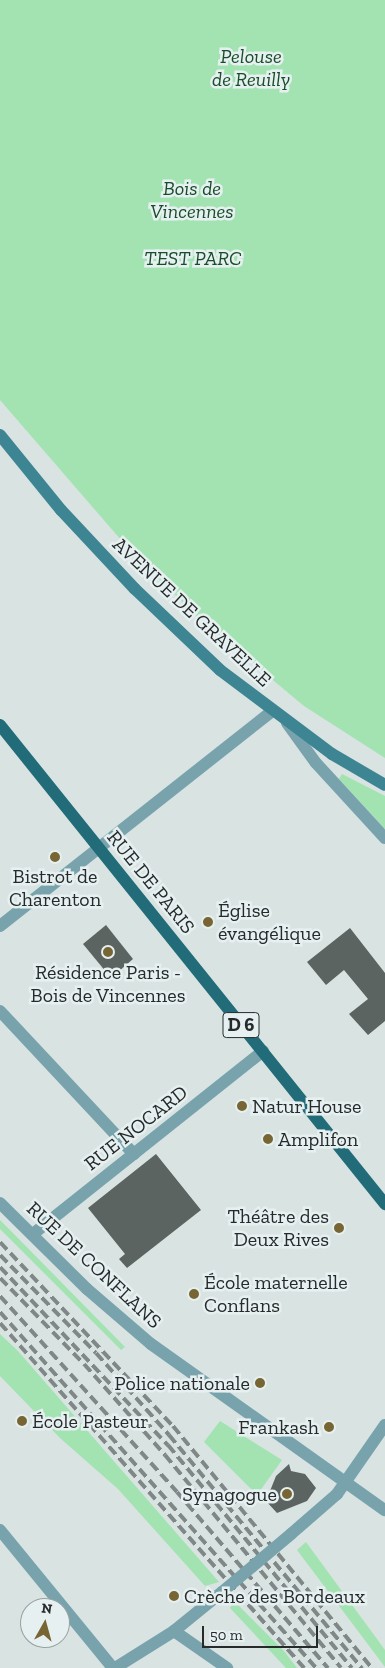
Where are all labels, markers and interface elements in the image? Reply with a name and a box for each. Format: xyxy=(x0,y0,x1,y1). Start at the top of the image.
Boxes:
park label: Pelouse de Reuilly xyxy=(212,45,290,92)
park label: Bois de Vincennes xyxy=(150,177,234,224)
park label: TEST PARC xyxy=(144,246,242,270)
street label: AVENUE DE GRAVELLE xyxy=(108,532,276,692)
street label: RUE DE PARIS xyxy=(102,826,200,938)
marker: Bistrot de Charenton xyxy=(49,851,61,863)
place label: Bistrot de Charenton xyxy=(9,865,101,912)
place label: Église évangélique xyxy=(218,898,321,945)
marker: Église évangélique xyxy=(202,916,214,928)
marker: Résidence Paris - Bois de Vincennes xyxy=(102,946,114,958)
place label: Résidence Paris - Bois de Vincennes xyxy=(30,960,186,1007)
road number: D 6 xyxy=(222,1008,260,1042)
street label: RUE NOCARD xyxy=(80,1080,192,1176)
place label: Natur House xyxy=(252,1094,362,1118)
marker: Natur House xyxy=(236,1100,248,1112)
place label: Amplifon xyxy=(278,1127,358,1151)
marker: Amplifon xyxy=(262,1133,274,1145)
street label: RUE DE CONFLANS xyxy=(22,1196,166,1334)
place label: Théâtre des Deux Rives xyxy=(227,1204,329,1251)
marker: Théâtre des Deux Rives xyxy=(333,1222,345,1234)
place label: École maternelle Conflans xyxy=(204,1270,348,1317)
marker: École maternelle Conflans xyxy=(188,1288,200,1300)
place label: Police nationale xyxy=(114,1371,250,1395)
marker: Police nationale xyxy=(254,1377,266,1389)
place label: École Pasteur xyxy=(32,1409,149,1433)
marker: École Pasteur xyxy=(16,1415,28,1427)
place label: Frankash xyxy=(238,1415,319,1439)
marker: Frankash xyxy=(323,1421,335,1433)
place label: Synagogue xyxy=(182,1482,277,1506)
marker: Synagogue xyxy=(281,1488,293,1500)
place label: Crèche des Bordeaux xyxy=(184,1584,365,1608)
marker: Crèche des Bordeaux xyxy=(168,1590,180,1602)
north arrow xyxy=(20,1598,70,1648)
text: N xyxy=(40,1600,53,1618)
scale bar xyxy=(205,1616,321,1648)
text: 50 m xyxy=(210,1626,243,1644)

